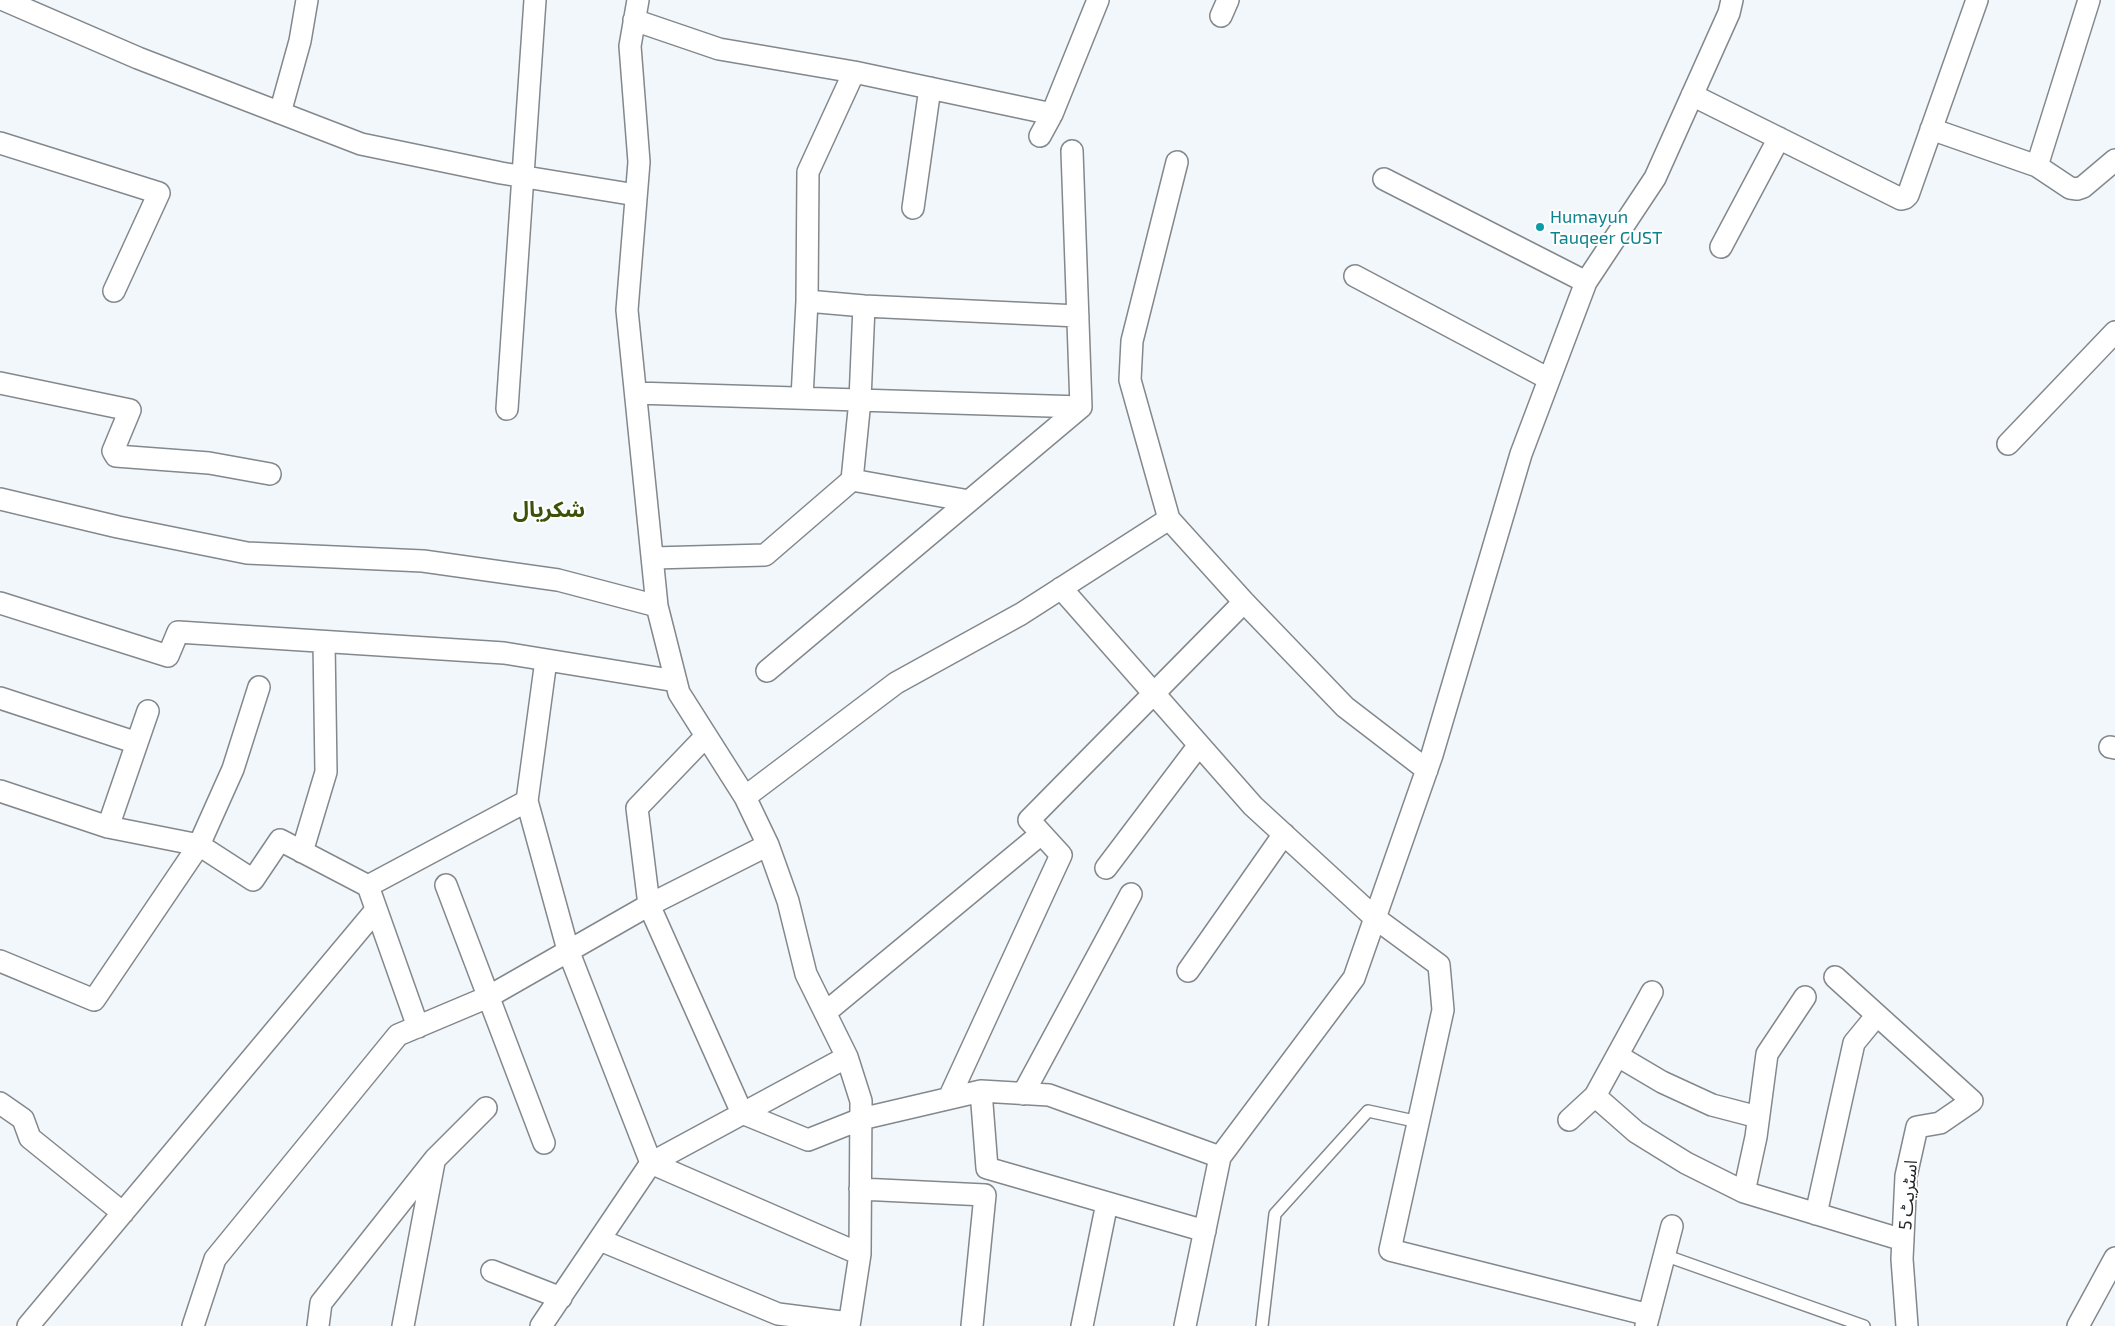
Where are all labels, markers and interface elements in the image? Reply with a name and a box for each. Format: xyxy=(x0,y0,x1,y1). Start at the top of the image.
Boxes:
place label: Humayun Tauqeer CUST xyxy=(1550,206,1663,248)
marker: Humayun Tauqeer CUST xyxy=(1534,221,1546,233)
district label: شکریال xyxy=(513,497,585,523)
street label: اسٹریٹ 5 xyxy=(1894,1159,1922,1231)

